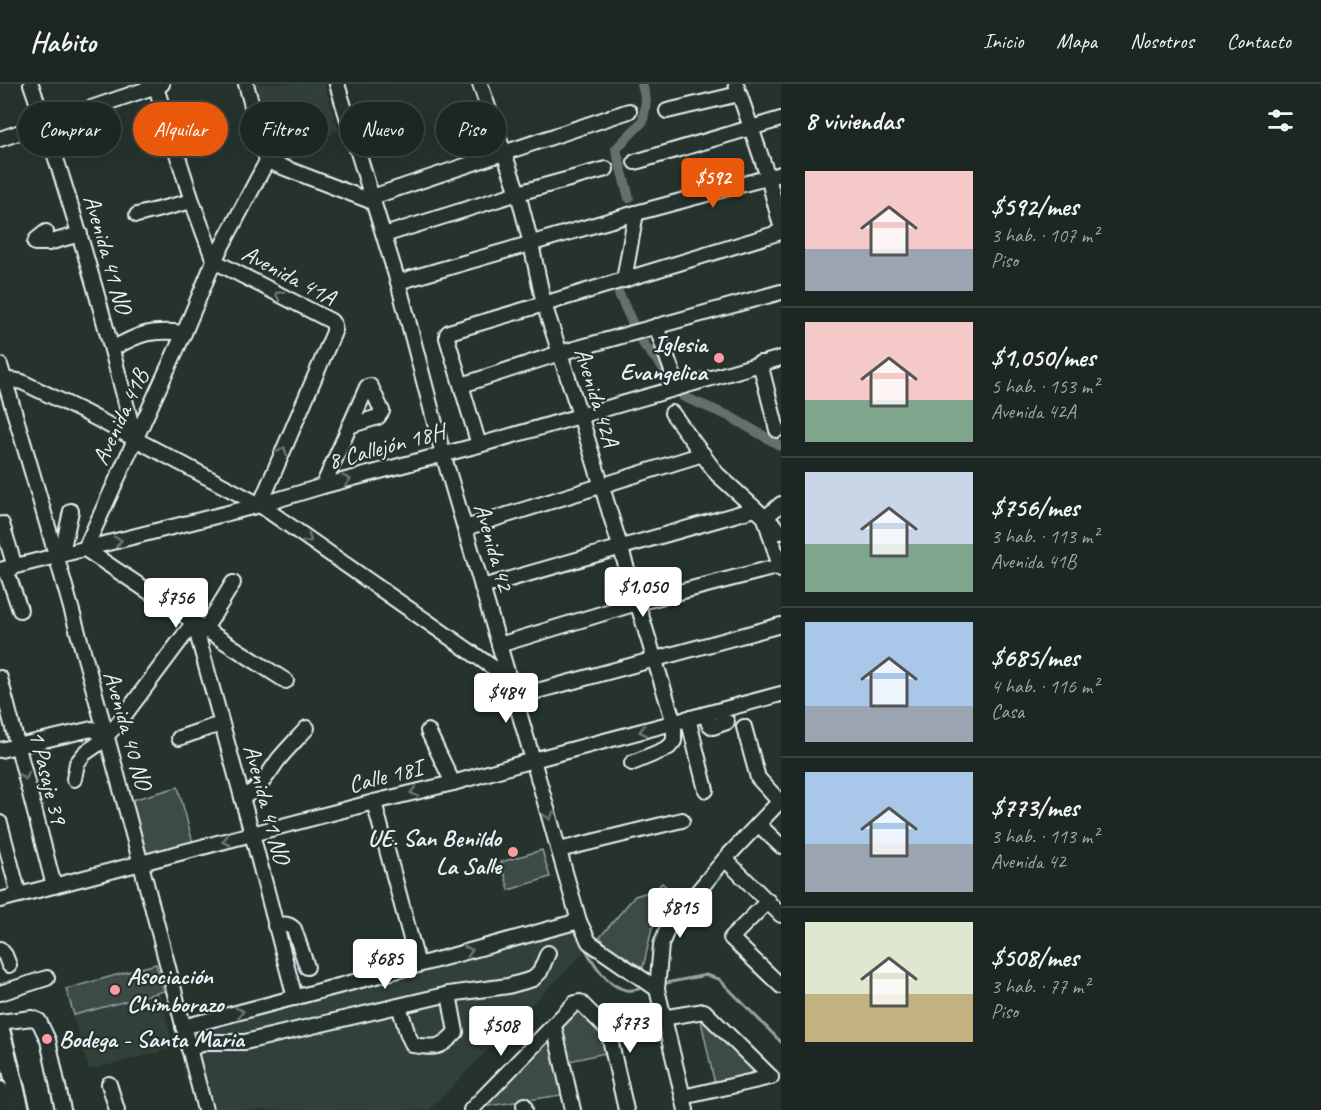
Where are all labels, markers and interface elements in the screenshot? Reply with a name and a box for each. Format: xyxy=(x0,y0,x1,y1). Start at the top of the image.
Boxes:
text: Habito xyxy=(30,24,96,59)
text: Inicio xyxy=(983,28,1023,54)
text: Mapa xyxy=(1056,28,1097,54)
text: Nosotros xyxy=(1130,28,1194,54)
text: Contacto xyxy=(1227,28,1291,54)
chip: Comprar xyxy=(18,102,121,156)
chip: Alquilar xyxy=(133,102,228,156)
chip: Filtros xyxy=(240,102,328,156)
chip: Nuevo xyxy=(340,102,424,156)
chip: Piso xyxy=(436,102,506,156)
text: 8 viviendas xyxy=(805,104,902,137)
icon: filters xyxy=(1264,104,1297,137)
pin: $592 xyxy=(677,158,749,209)
text: $592 xyxy=(695,165,731,190)
text: $592/mes xyxy=(991,190,1078,223)
street label: Avenida 41 NO xyxy=(77,191,140,320)
icon: home xyxy=(853,195,925,267)
text: 3 hab. · 107 m² xyxy=(991,223,1098,248)
street label: Avenida 41A xyxy=(237,238,342,313)
text: Piso xyxy=(991,248,1018,273)
one-way arrow xyxy=(275,290,286,302)
place label: Iglesia Evangelica xyxy=(620,329,709,387)
text: $1,050/mes xyxy=(991,341,1095,374)
street label: Avenida 42A xyxy=(568,344,626,451)
icon: home xyxy=(853,346,925,418)
marker: Iglesia Evangelica xyxy=(712,351,726,365)
street label: Avenida 41B xyxy=(85,363,156,470)
text: 5 hab. · 153 m² xyxy=(991,374,1098,399)
text: Avenida 42A xyxy=(991,399,1076,424)
street label: 8 Callejón 18H xyxy=(324,415,452,476)
one-way arrow xyxy=(276,447,288,458)
one-way arrow xyxy=(342,474,352,487)
text: $756/mes xyxy=(991,491,1079,524)
icon: home xyxy=(853,496,925,568)
street label: Avenida 42 xyxy=(467,500,521,596)
text: 3 hab. · 113 m² xyxy=(991,524,1098,549)
one-way arrow xyxy=(302,532,313,543)
one-way arrow xyxy=(113,535,123,548)
text: Avenida 41B xyxy=(991,549,1076,574)
pin: $1,050 xyxy=(594,567,692,618)
text: $1,050 xyxy=(619,574,667,599)
pin: $756 xyxy=(140,578,212,629)
text: $756 xyxy=(158,585,194,610)
text: $685/mes xyxy=(991,641,1079,674)
icon: home xyxy=(853,646,925,718)
street label: Avenida 40 NO xyxy=(97,667,160,796)
pin: $484 xyxy=(470,673,542,724)
text: 4 hab. · 116 m² xyxy=(991,674,1098,699)
text: $484 xyxy=(488,680,524,705)
text: Casa xyxy=(991,699,1024,724)
one-way arrow xyxy=(638,723,648,736)
street label: 1 Pasaje 39 xyxy=(22,727,75,829)
street label: Avenida 41 NO xyxy=(237,741,298,870)
street label: Calle 18I xyxy=(345,751,430,800)
one-way arrow xyxy=(17,770,30,780)
one-way arrow xyxy=(410,785,420,798)
text: $773/mes xyxy=(991,791,1079,824)
icon: home xyxy=(853,796,925,868)
one-way arrow xyxy=(542,810,554,821)
place label: UE. San Benildo La Salle xyxy=(367,823,503,881)
text: 3 hab. · 113 m² xyxy=(991,824,1098,849)
one-way arrow xyxy=(221,834,231,846)
marker: UE. San Benildo La Salle xyxy=(506,845,520,859)
text: Avenida 42 xyxy=(991,849,1066,874)
pin: $815 xyxy=(644,888,716,939)
text: $815 xyxy=(662,895,698,920)
pin: $685 xyxy=(349,939,421,990)
text: $508/mes xyxy=(991,941,1079,974)
text: $685 xyxy=(367,946,403,971)
one-way arrow xyxy=(463,946,474,958)
icon: home xyxy=(853,946,925,1018)
place label: Asociación Chimborazo xyxy=(127,961,226,1019)
text: 3 hab. · 77 m² xyxy=(991,974,1089,999)
marker: Asociación Chimborazo xyxy=(108,983,122,997)
text: Piso xyxy=(991,999,1018,1024)
pin: $773 xyxy=(594,1003,666,1054)
pin: $508 xyxy=(465,1006,537,1057)
one-way arrow xyxy=(235,1007,245,1020)
text: $773 xyxy=(612,1010,648,1035)
text: $508 xyxy=(483,1013,519,1038)
place label: Bodega - Santa Maria xyxy=(59,1024,246,1054)
marker: Bodega - Santa Maria xyxy=(40,1032,54,1046)

